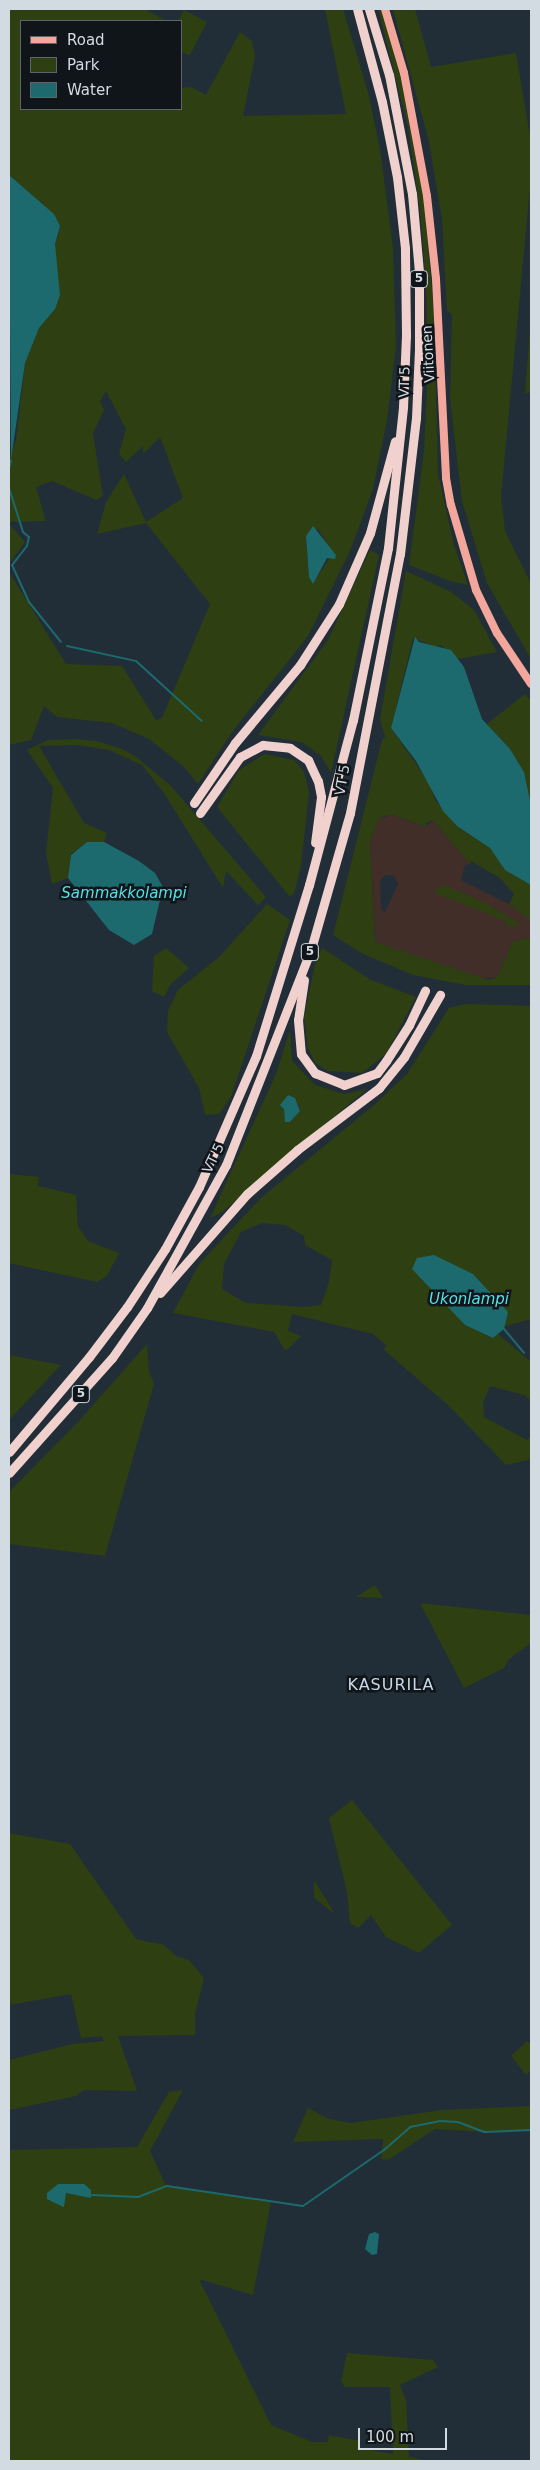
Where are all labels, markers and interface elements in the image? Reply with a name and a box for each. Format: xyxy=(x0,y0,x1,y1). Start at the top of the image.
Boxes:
legend xyxy=(20,20,182,110)
text: Road xyxy=(67,31,105,49)
text: Park xyxy=(67,56,99,74)
text: Water xyxy=(67,81,111,99)
road number: 5 xyxy=(409,270,429,288)
street label: Viitonen xyxy=(418,325,438,383)
street label: VT 5 xyxy=(395,366,413,398)
street label: VT 5 xyxy=(331,763,353,797)
water label: Sammakkolampi xyxy=(61,885,187,903)
road number: 5 xyxy=(300,942,320,962)
street label: VT 5 xyxy=(199,1140,227,1176)
water label: Ukonlampi xyxy=(429,1291,509,1309)
road number: 5 xyxy=(71,1385,91,1404)
district label: KASURILA xyxy=(346,1675,436,1695)
scale bar xyxy=(360,2418,449,2450)
text: 100 m xyxy=(366,2428,414,2446)

